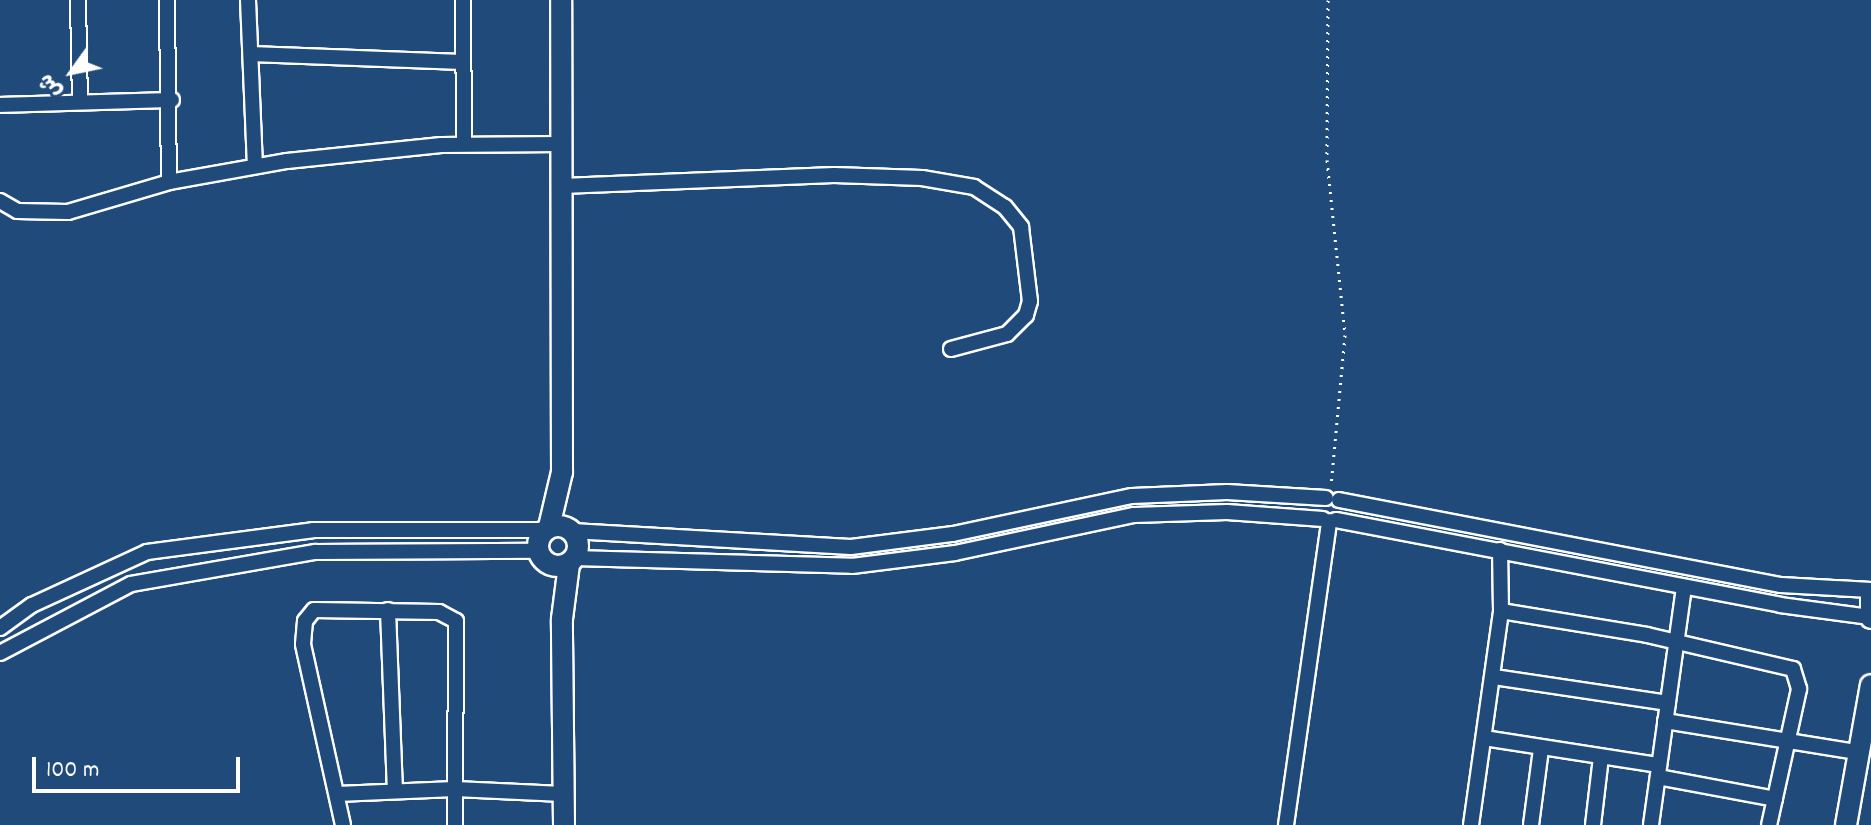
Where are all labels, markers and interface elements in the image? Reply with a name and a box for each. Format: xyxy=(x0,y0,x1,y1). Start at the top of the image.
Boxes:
north arrow xyxy=(32,32,112,112)
text: ش xyxy=(32,67,71,104)
scale bar xyxy=(36,741,244,791)
text: 100 m xyxy=(46,754,99,788)

